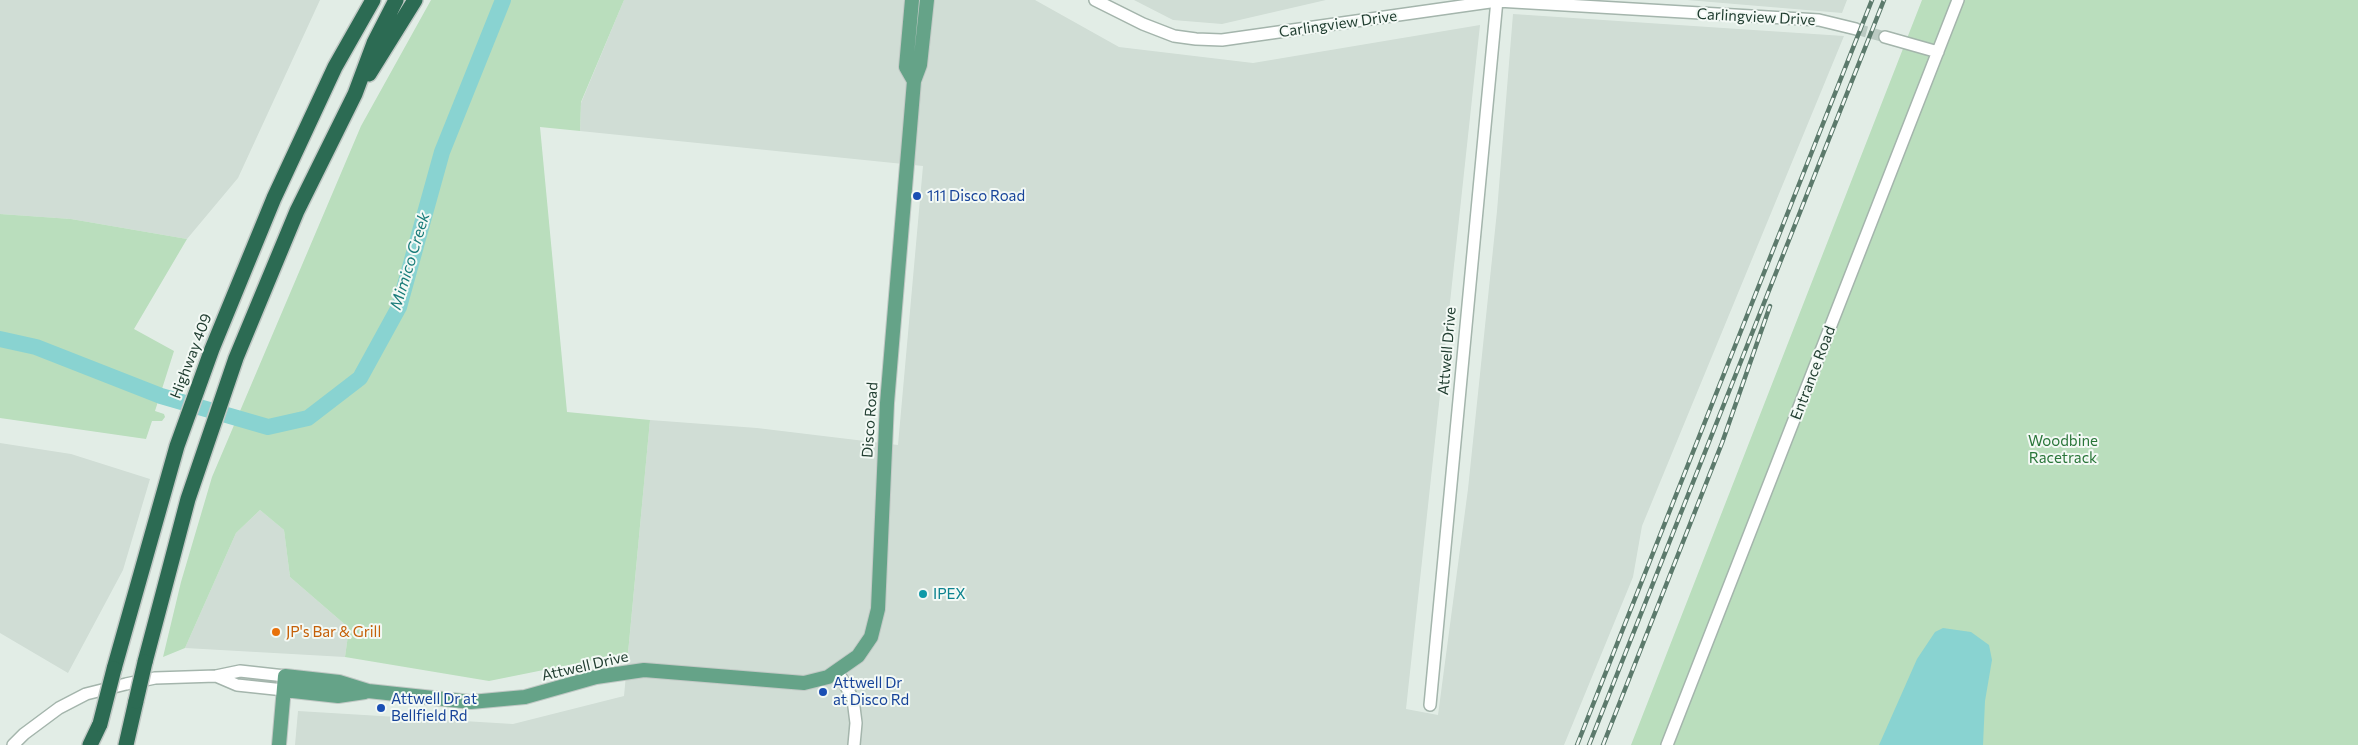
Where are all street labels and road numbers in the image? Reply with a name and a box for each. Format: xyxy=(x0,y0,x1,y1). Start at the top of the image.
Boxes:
street label: Carlingview Drive xyxy=(1696,5,1816,29)
street label: Carlingview Drive xyxy=(1278,7,1398,41)
street label: Attwell Drive xyxy=(1434,306,1460,396)
street label: Highway 409 xyxy=(167,311,215,401)
street label: Entrance Road xyxy=(1787,323,1839,423)
street label: Disco Road xyxy=(858,381,882,459)
street label: Attwell Drive xyxy=(540,647,630,685)

